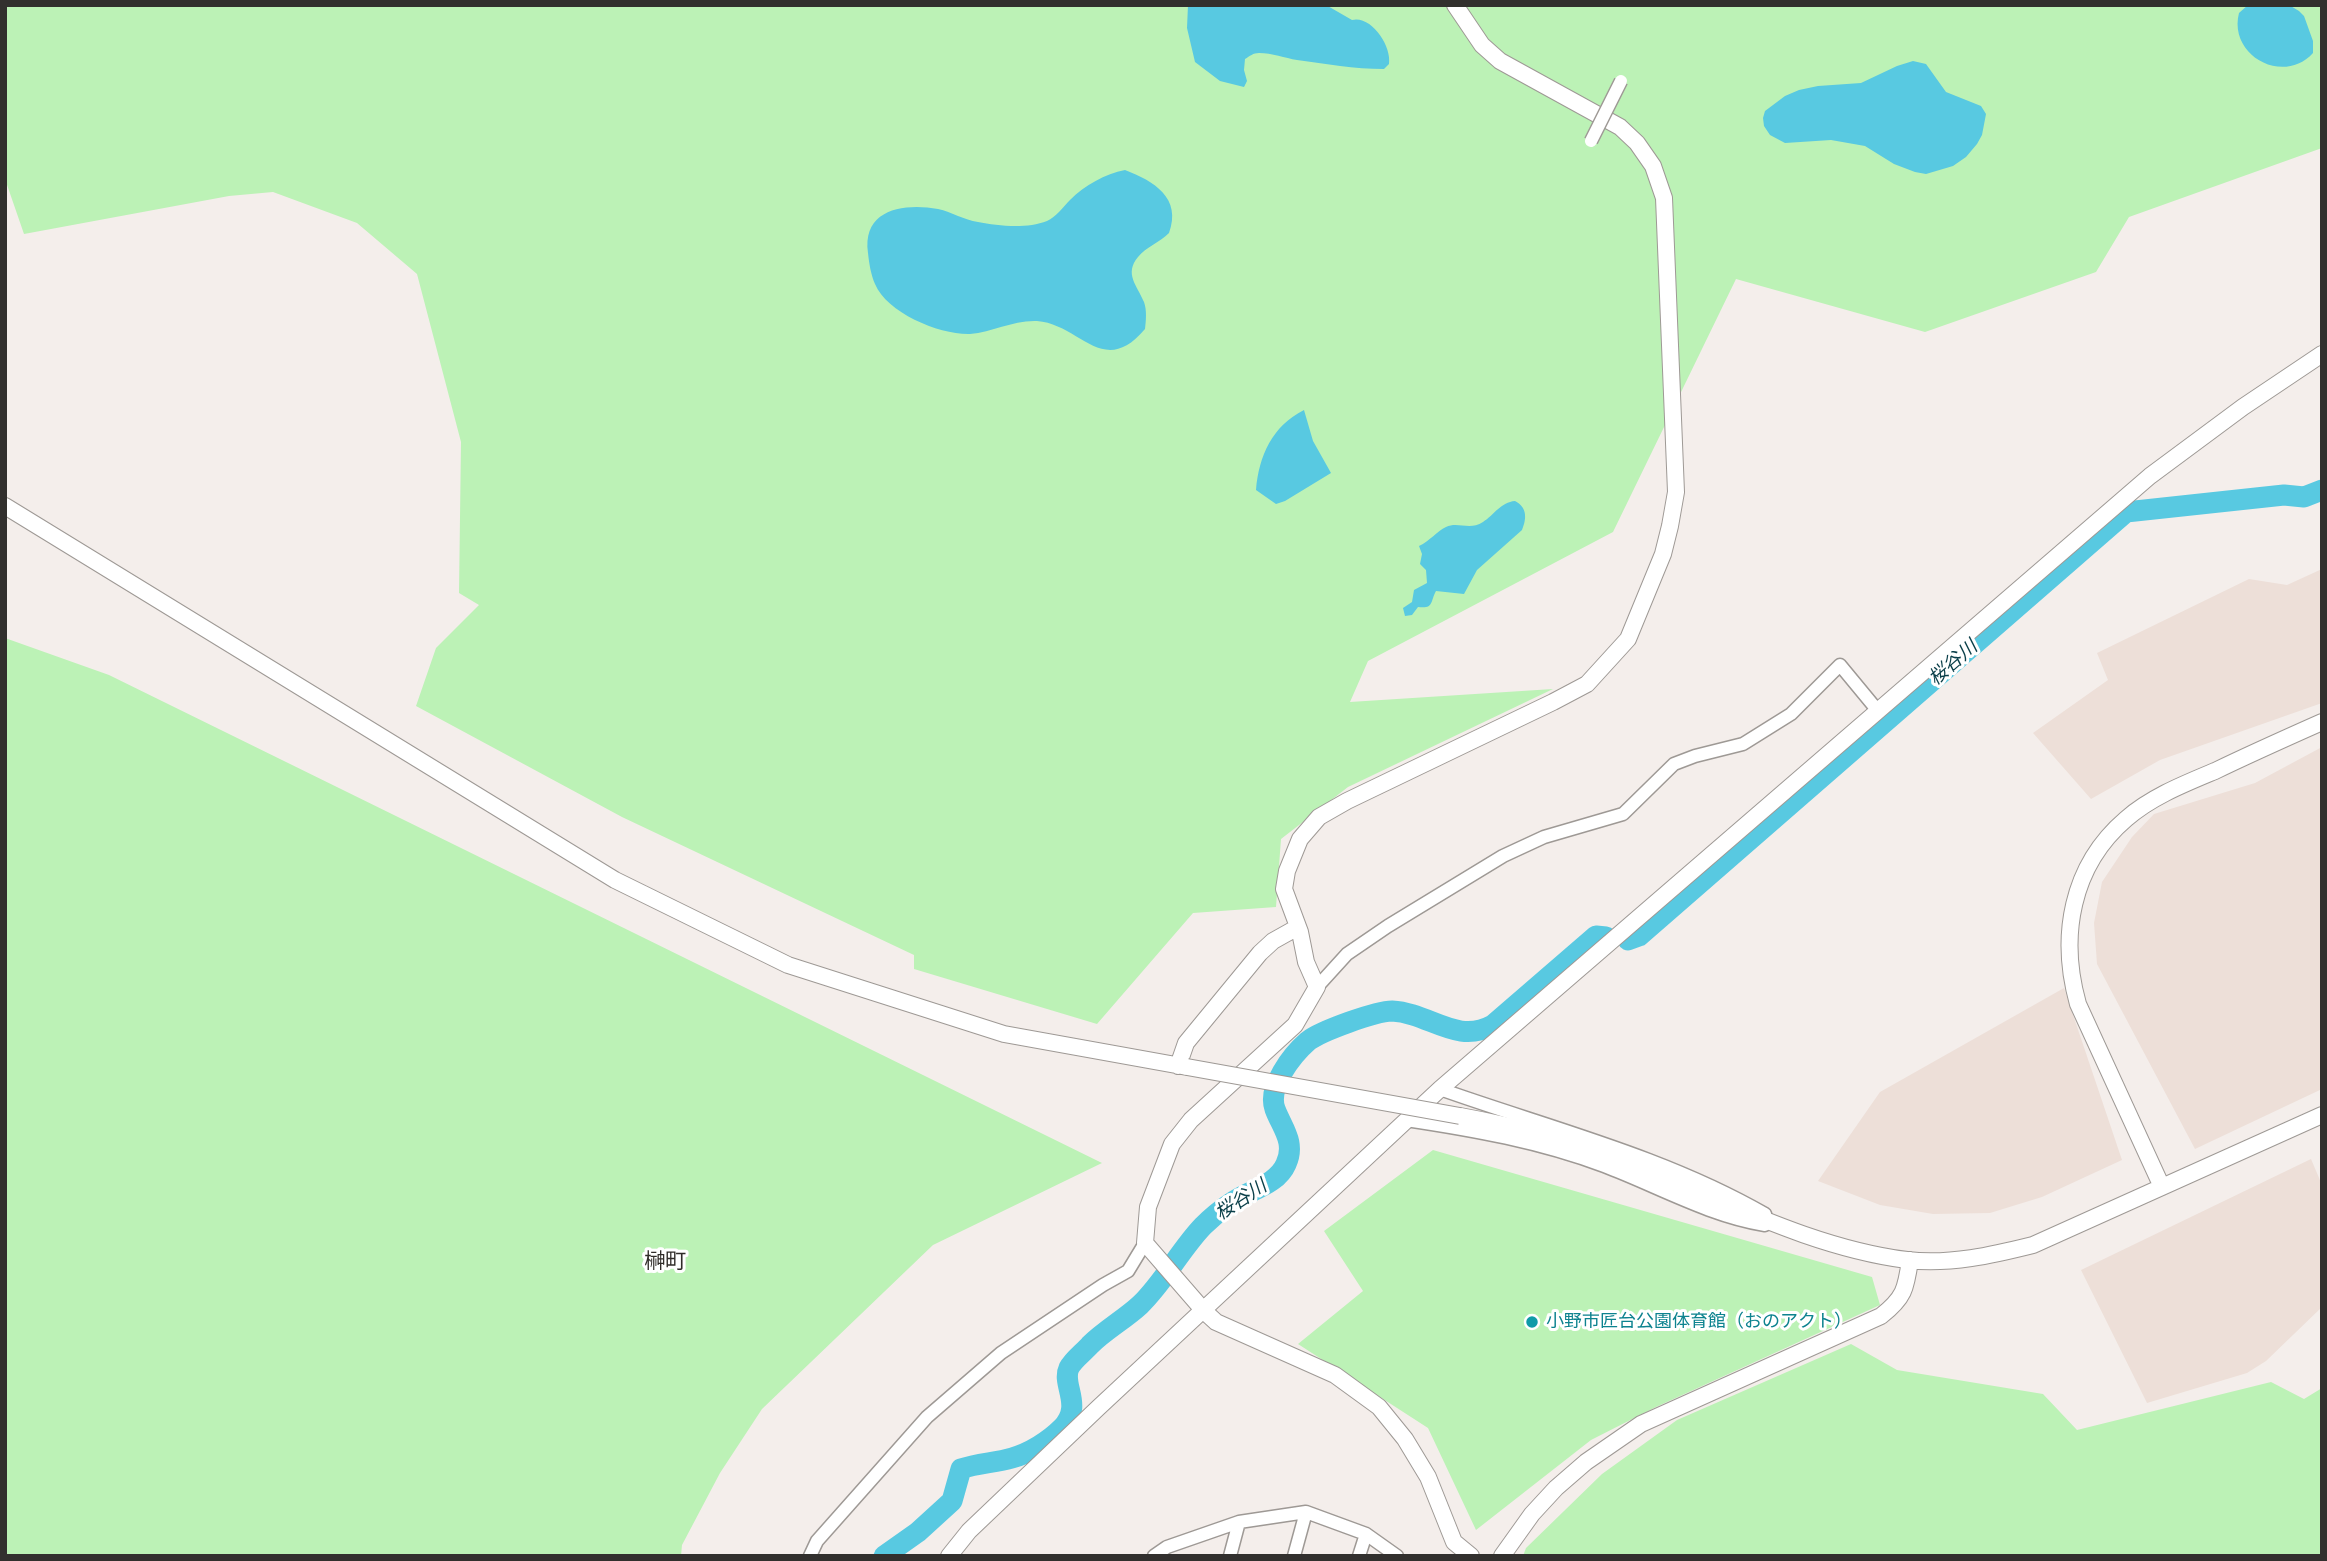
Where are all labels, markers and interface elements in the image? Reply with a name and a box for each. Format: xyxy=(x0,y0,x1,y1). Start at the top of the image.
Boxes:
water label: 桜谷川 xyxy=(1924,636,1982,690)
water label: 桜谷川 xyxy=(1211,1175,1271,1225)
district label: 榊町 xyxy=(644,1249,686,1275)
place label: 小野市匠台公園体育館（おのアクト） xyxy=(1546,1311,1852,1333)
marker: 小野市匠台公園体育館（おのアクト） xyxy=(1524,1314,1540,1330)

